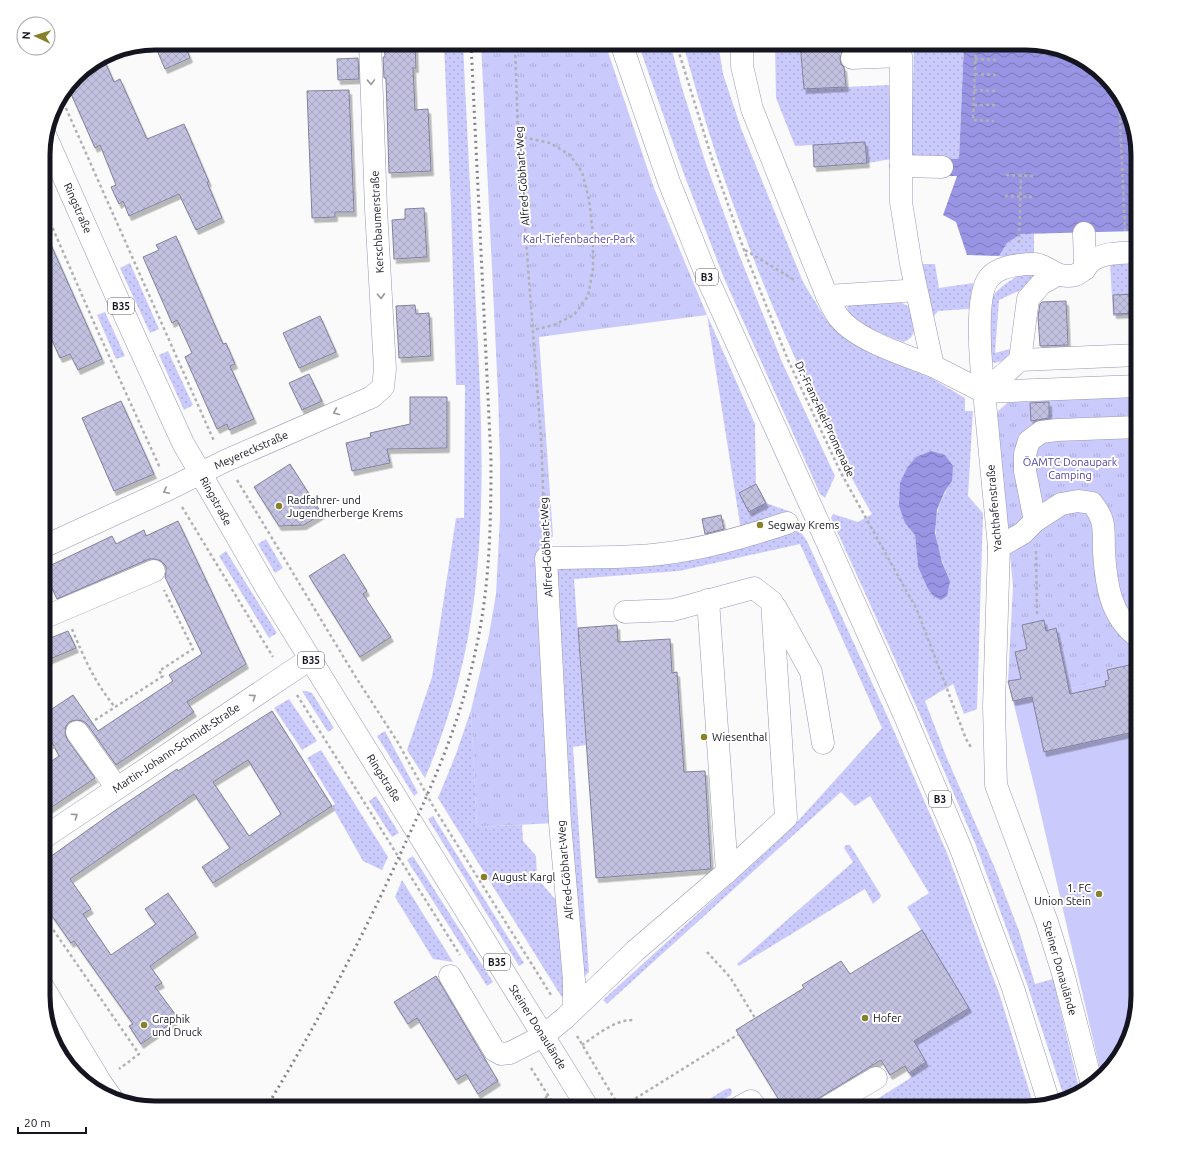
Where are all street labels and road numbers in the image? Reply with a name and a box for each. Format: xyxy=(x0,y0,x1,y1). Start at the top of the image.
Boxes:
street label: Alfred-Göbhart-Weg xyxy=(513,126,531,226)
street label: Kerschbaumerstraße xyxy=(368,170,386,274)
street label: Ringstraße xyxy=(62,181,94,235)
road number: B3 xyxy=(696,269,718,285)
road number: B35 xyxy=(108,298,134,314)
street label: Dr.-Franz-Riel-Promenade xyxy=(793,359,857,479)
street label: Meyereckstraße xyxy=(212,428,290,472)
street label: Yachthafenstraße xyxy=(984,464,1004,552)
street label: Ringstraße xyxy=(198,475,234,527)
street label: Alfred-Göbhart-Weg xyxy=(537,497,555,597)
road number: B35 xyxy=(298,652,324,668)
street label: Martin-Johann-Schmidt-Straße xyxy=(110,701,242,795)
street label: Ringstraße xyxy=(365,752,403,804)
road number: B3 xyxy=(929,791,951,807)
street label: Alfred-Göbhart-Weg xyxy=(555,820,575,920)
street label: Steiner Donaulände xyxy=(1041,919,1079,1017)
road number: B35 xyxy=(484,954,510,970)
street label: Steiner Donaulände xyxy=(507,982,569,1072)

